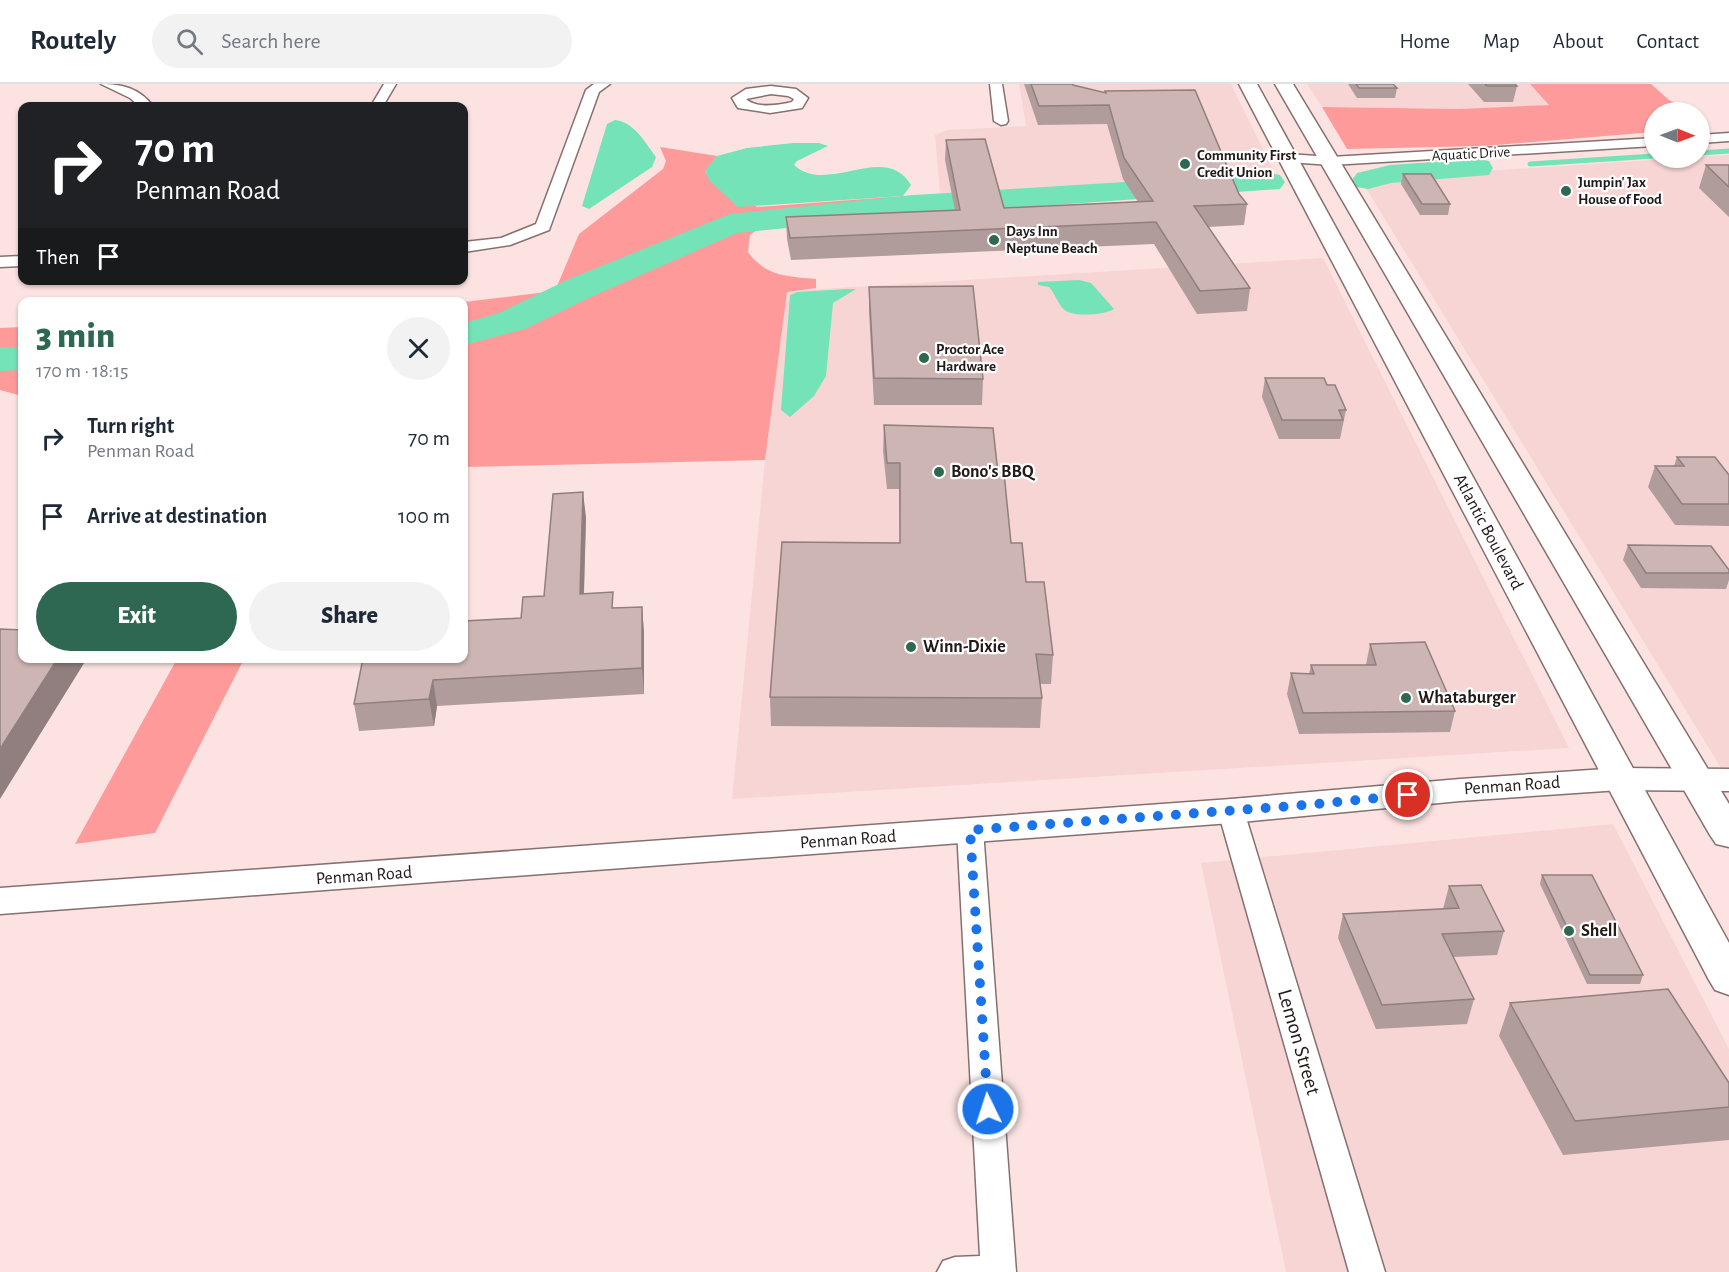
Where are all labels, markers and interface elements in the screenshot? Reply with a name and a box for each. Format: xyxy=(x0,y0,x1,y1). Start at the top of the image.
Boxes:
search box xyxy=(152,14,572,68)
icon: search xyxy=(173,25,206,58)
text: Routely xyxy=(30,27,116,55)
text: Search here xyxy=(221,30,321,52)
text: Home xyxy=(1399,31,1450,52)
text: Map xyxy=(1483,31,1520,52)
text: About xyxy=(1553,31,1603,52)
text: Contact xyxy=(1636,31,1699,52)
north arrow xyxy=(1644,102,1710,168)
map controls xyxy=(1644,102,1710,168)
icon: right xyxy=(36,126,114,204)
text: 70 m xyxy=(135,128,215,170)
street label: Aquatic Drive xyxy=(1431,144,1511,164)
place label: Community First Credit Union xyxy=(1197,148,1296,180)
marker: Community First Credit Union xyxy=(1178,157,1192,171)
place label: Jumpin' Jax House of Food xyxy=(1578,175,1662,207)
text: Penman Road xyxy=(135,177,280,204)
marker: Jumpin' Jax House of Food xyxy=(1559,184,1573,198)
place label: Days Inn Neptune Beach xyxy=(1006,224,1098,256)
marker: Days Inn Neptune Beach xyxy=(987,233,1001,247)
icon: arrive xyxy=(92,240,125,273)
text: Then xyxy=(36,246,80,268)
button: close xyxy=(387,317,450,380)
text: 3 min xyxy=(36,318,115,354)
place label: Proctor Ace Hardware xyxy=(936,342,1004,374)
marker: Proctor Ace Hardware xyxy=(917,351,931,365)
text: 170 m · 18:15 xyxy=(36,361,128,381)
text: Turn right xyxy=(87,415,174,437)
icon: right xyxy=(36,422,69,455)
text: 70 m xyxy=(408,427,450,449)
text: Penman Road xyxy=(87,441,194,461)
place label: Bono's BBQ xyxy=(951,463,1036,481)
marker: Bono's BBQ xyxy=(932,465,946,479)
street label: Atlantic Boulevard xyxy=(1450,471,1526,593)
icon: arrive xyxy=(36,500,69,533)
text: Arrive at destination xyxy=(87,505,267,527)
text: 100 m xyxy=(398,505,450,527)
button: Exit xyxy=(36,582,237,651)
button: Share xyxy=(249,582,450,651)
place label: Winn-Dixie xyxy=(923,638,1006,656)
marker: Winn-Dixie xyxy=(904,640,918,654)
place label: Whataburger xyxy=(1418,689,1517,707)
marker: Whataburger xyxy=(1399,691,1413,705)
pin xyxy=(1382,769,1433,820)
street label: Penman Road xyxy=(1463,774,1561,798)
icon: arrive xyxy=(1391,778,1424,811)
street label: Penman Road xyxy=(799,828,897,852)
street label: Penman Road xyxy=(315,864,413,888)
place label: Shell xyxy=(1581,922,1617,940)
marker: Shell xyxy=(1562,924,1576,938)
street label: Lemon Street xyxy=(1274,987,1324,1097)
position arrow xyxy=(956,1077,1020,1141)

